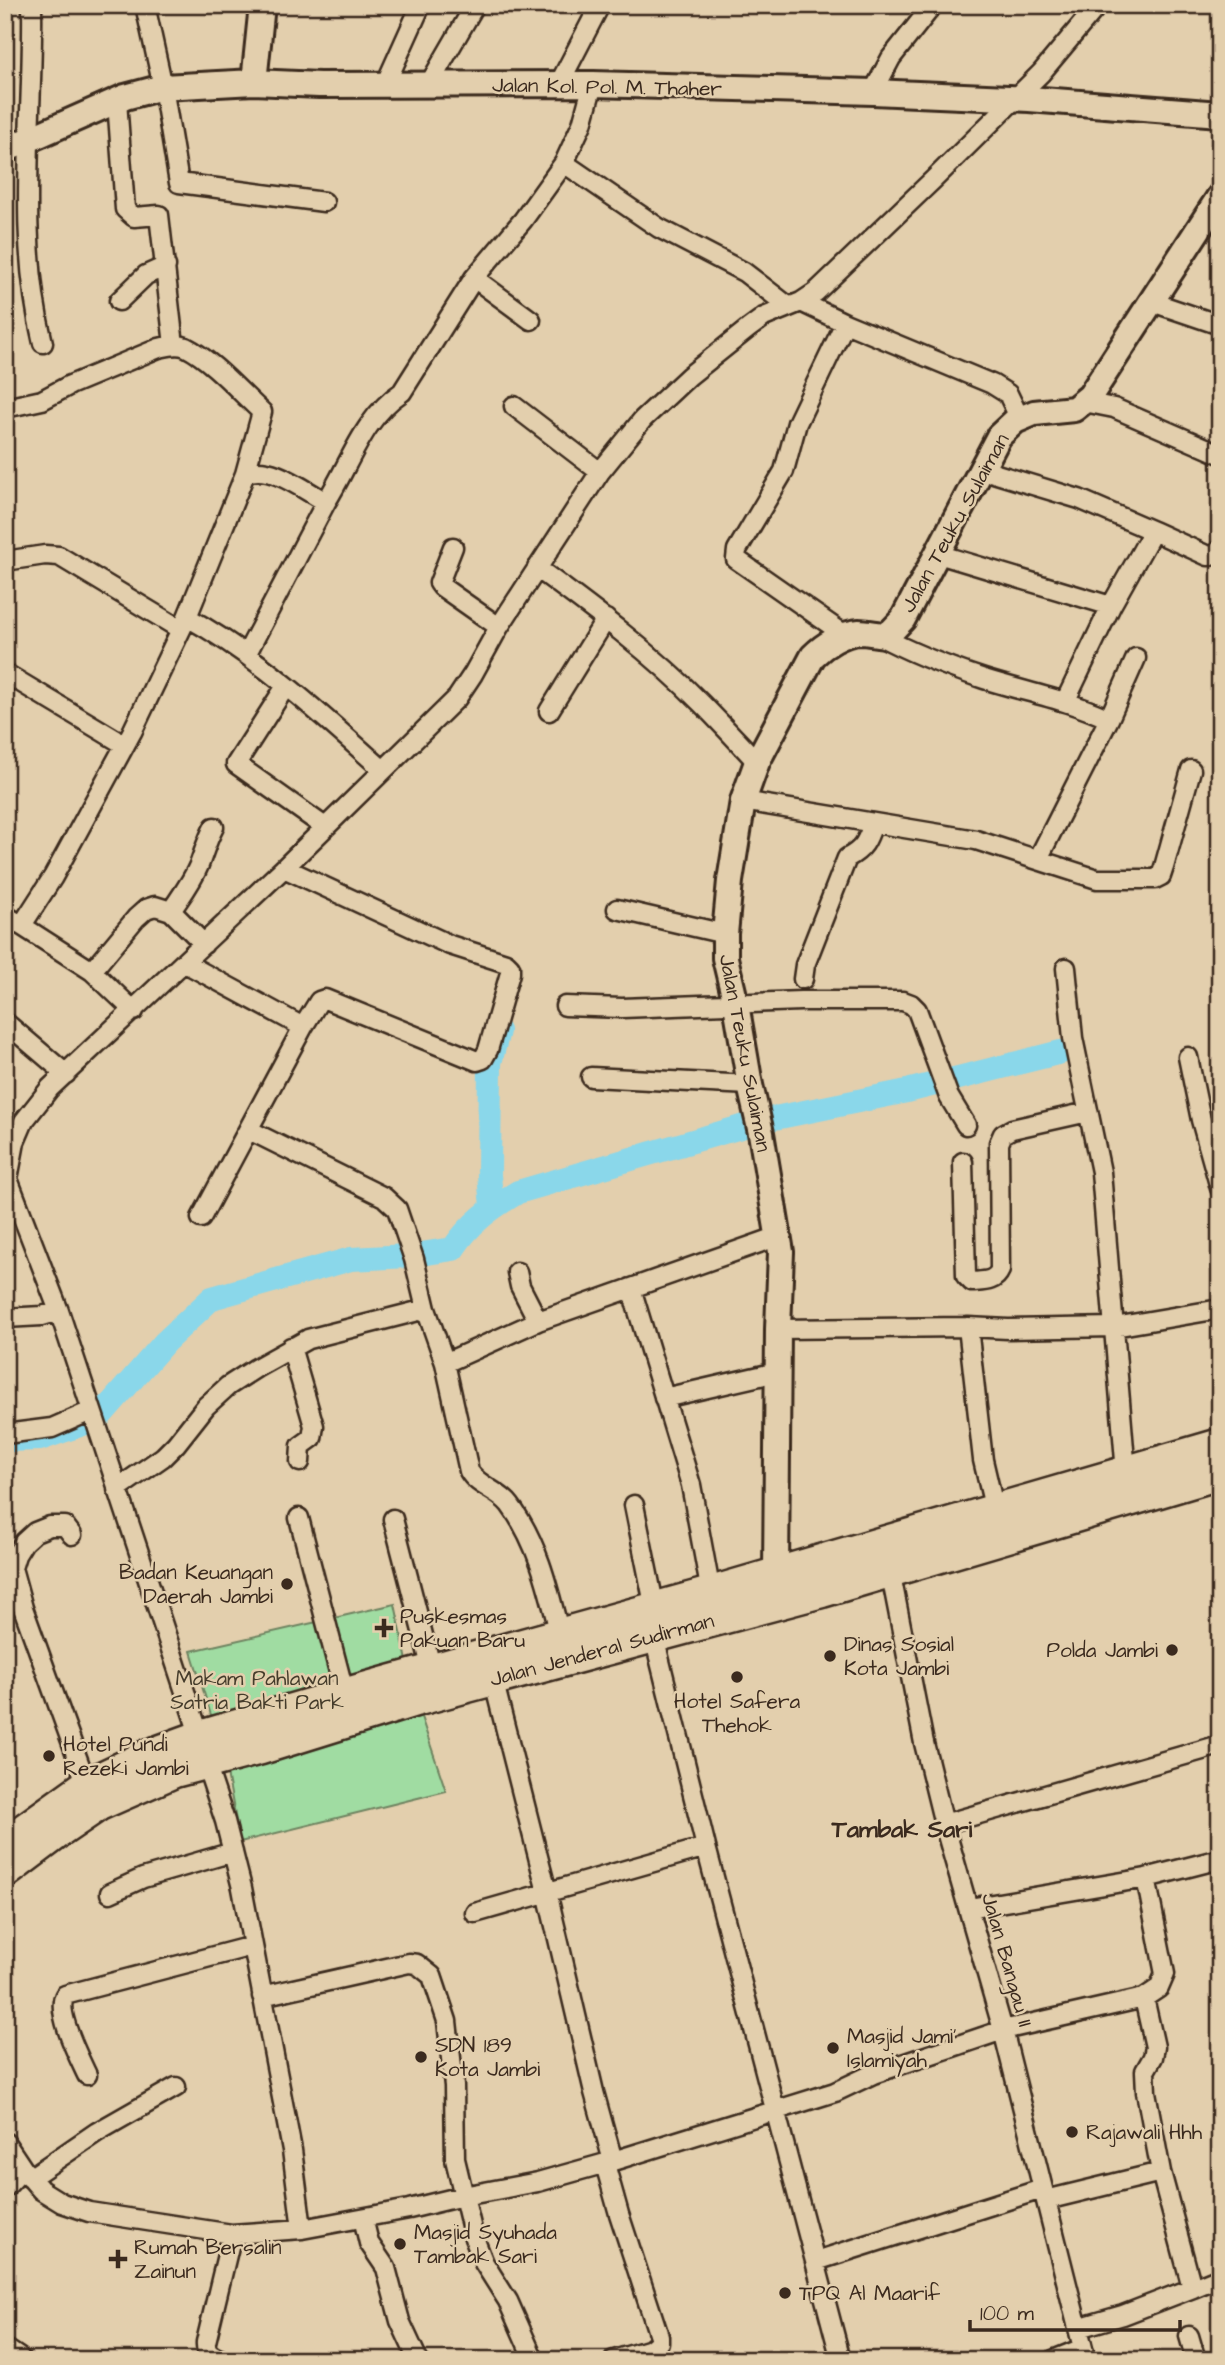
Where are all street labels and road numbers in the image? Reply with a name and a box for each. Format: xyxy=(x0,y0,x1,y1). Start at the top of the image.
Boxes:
street label: Jalan Kol. Pol. M. Thaher xyxy=(492,70,723,104)
street label: Jalan Teuku Sulaiman xyxy=(894,428,1016,618)
street label: Jalan Teuku Sulaiman xyxy=(712,952,778,1154)
street label: Jalan Jenderal Sudirman xyxy=(487,1606,717,1694)
street label: Jalan Bangau II xyxy=(972,1890,1040,2031)

